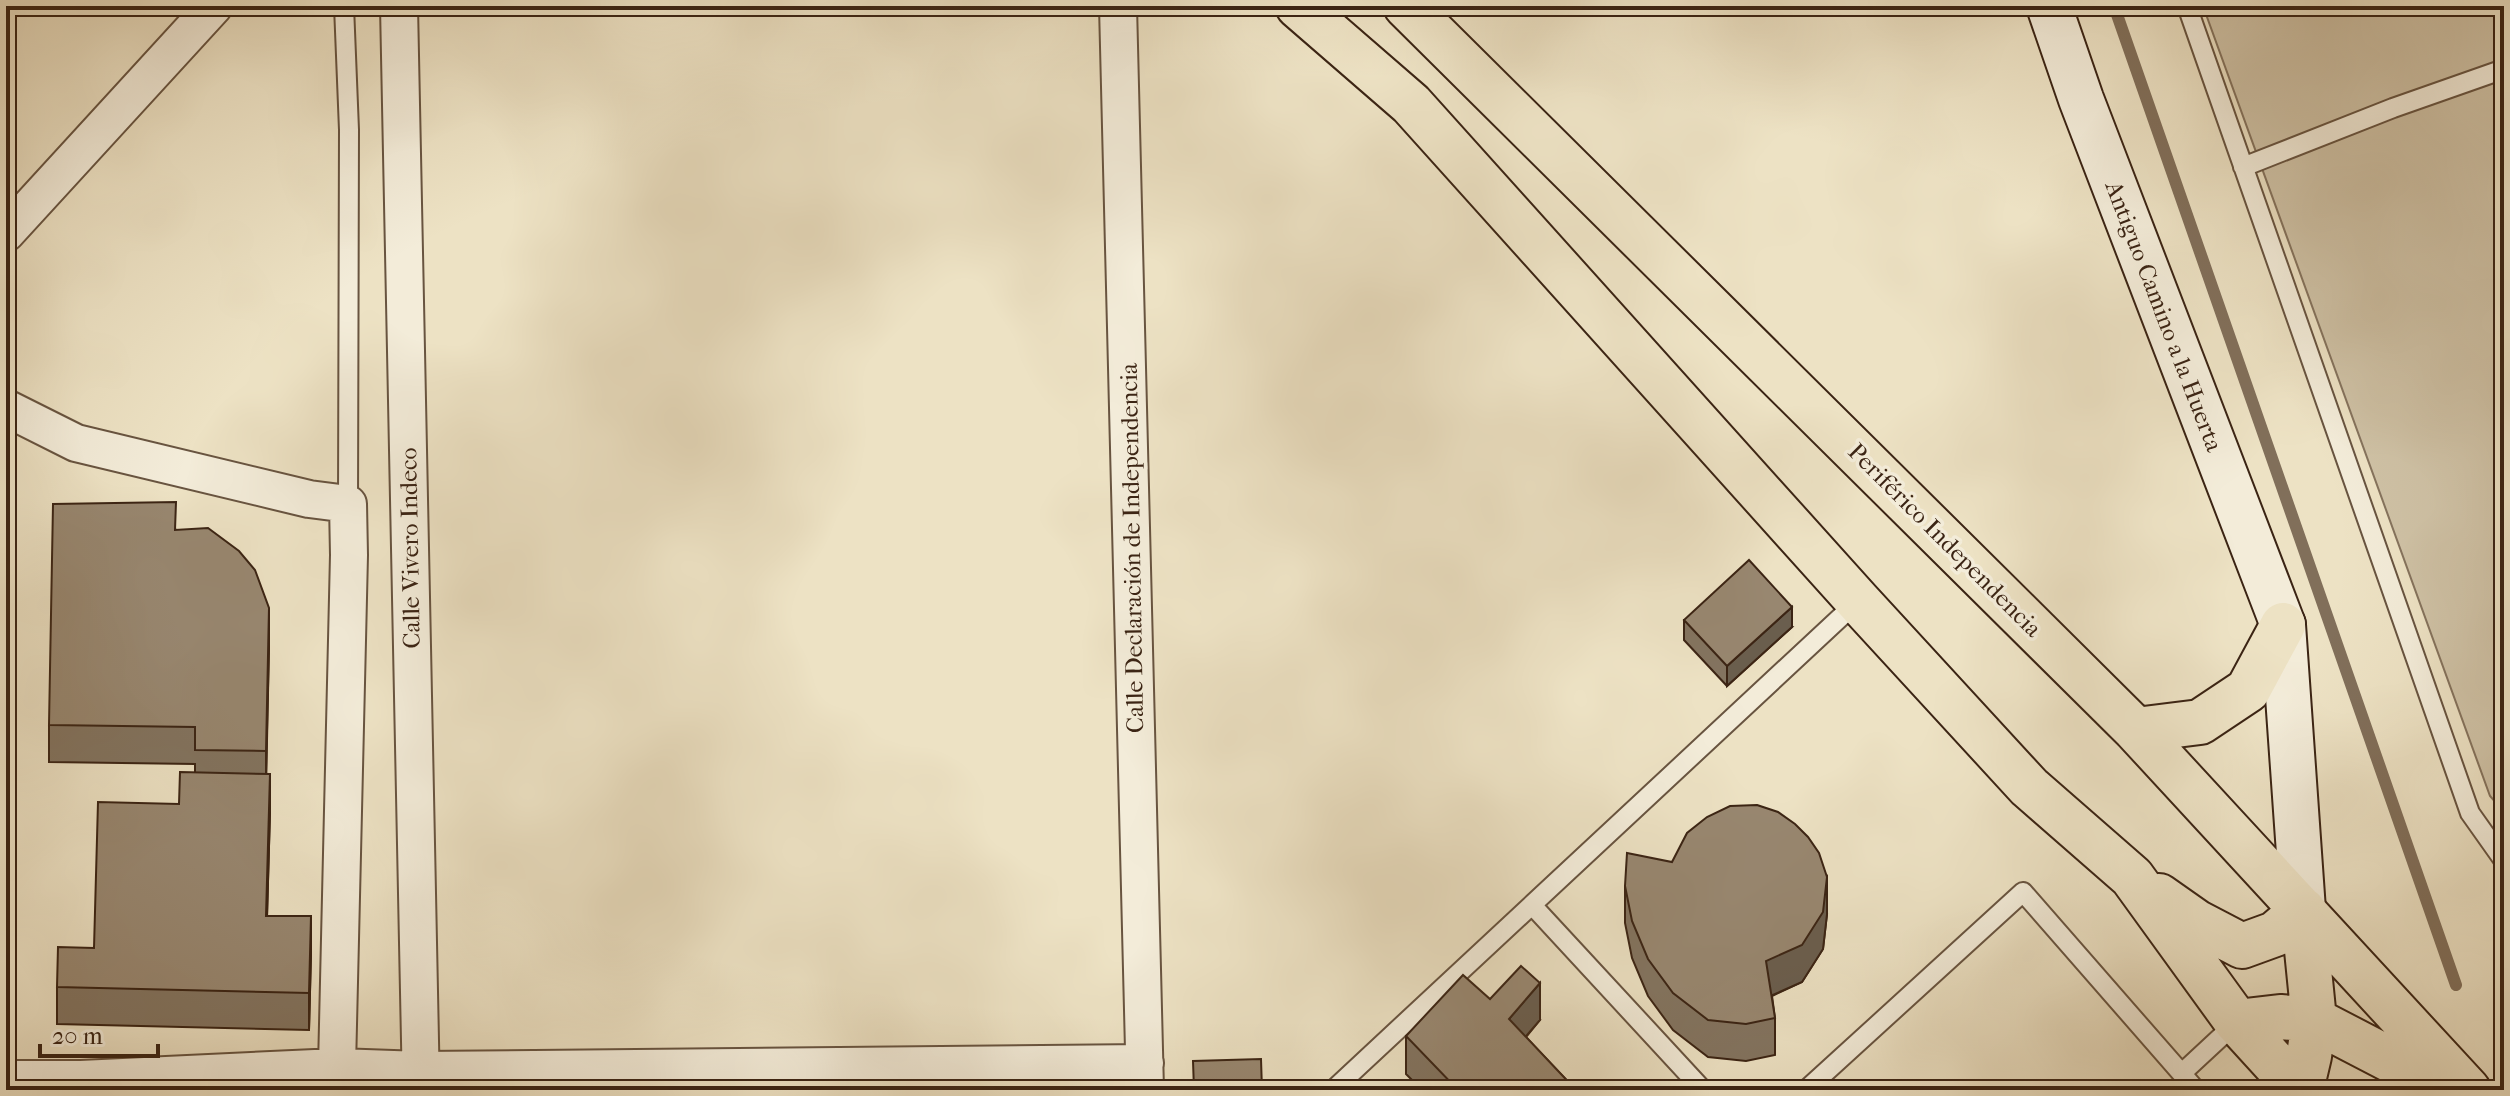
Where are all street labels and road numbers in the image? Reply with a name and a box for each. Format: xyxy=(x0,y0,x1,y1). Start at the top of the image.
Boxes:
street label: Antiguo Camino a la Huerta xyxy=(2099,176,2229,456)
street label: Calle Declaración de Independencia xyxy=(1115,362,1149,733)
street label: Periférico Independencia xyxy=(1842,437,2048,643)
street label: Calle Vivero Indeco xyxy=(394,447,426,649)

